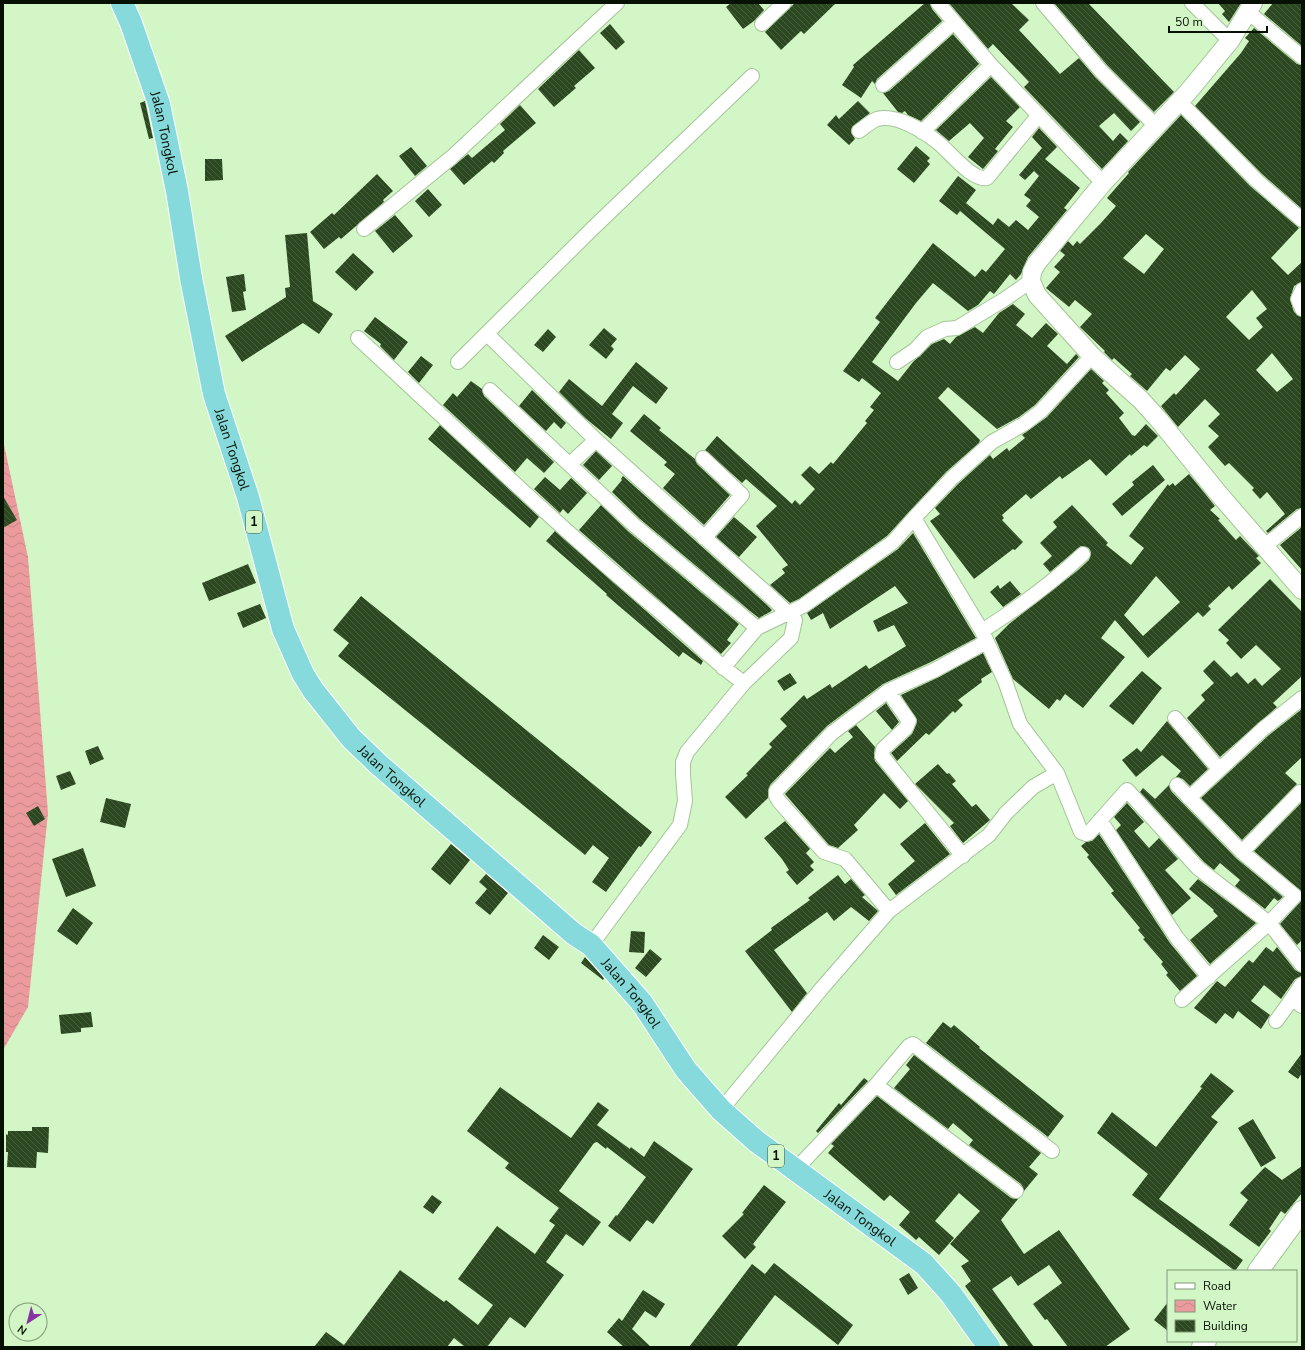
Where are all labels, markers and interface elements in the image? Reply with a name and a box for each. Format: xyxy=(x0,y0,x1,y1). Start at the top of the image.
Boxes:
scale bar xyxy=(1169,8,1267,34)
text: 50 m xyxy=(1175,14,1203,30)
street label: Jalan Tongkol xyxy=(145,87,183,177)
street label: Jalan Tongkol xyxy=(210,405,255,493)
road number: 1 xyxy=(246,511,262,533)
street label: Jalan Tongkol xyxy=(353,740,431,812)
street label: Jalan Tongkol xyxy=(596,953,666,1032)
road number: 1 xyxy=(768,1145,784,1167)
street label: Jalan Tongkol xyxy=(820,1184,901,1251)
legend xyxy=(1167,1270,1297,1342)
text: Road xyxy=(1203,1278,1231,1294)
text: Water xyxy=(1203,1298,1237,1314)
north arrow xyxy=(8,1302,48,1342)
text: Building xyxy=(1203,1318,1248,1334)
text: N xyxy=(15,1321,30,1338)

